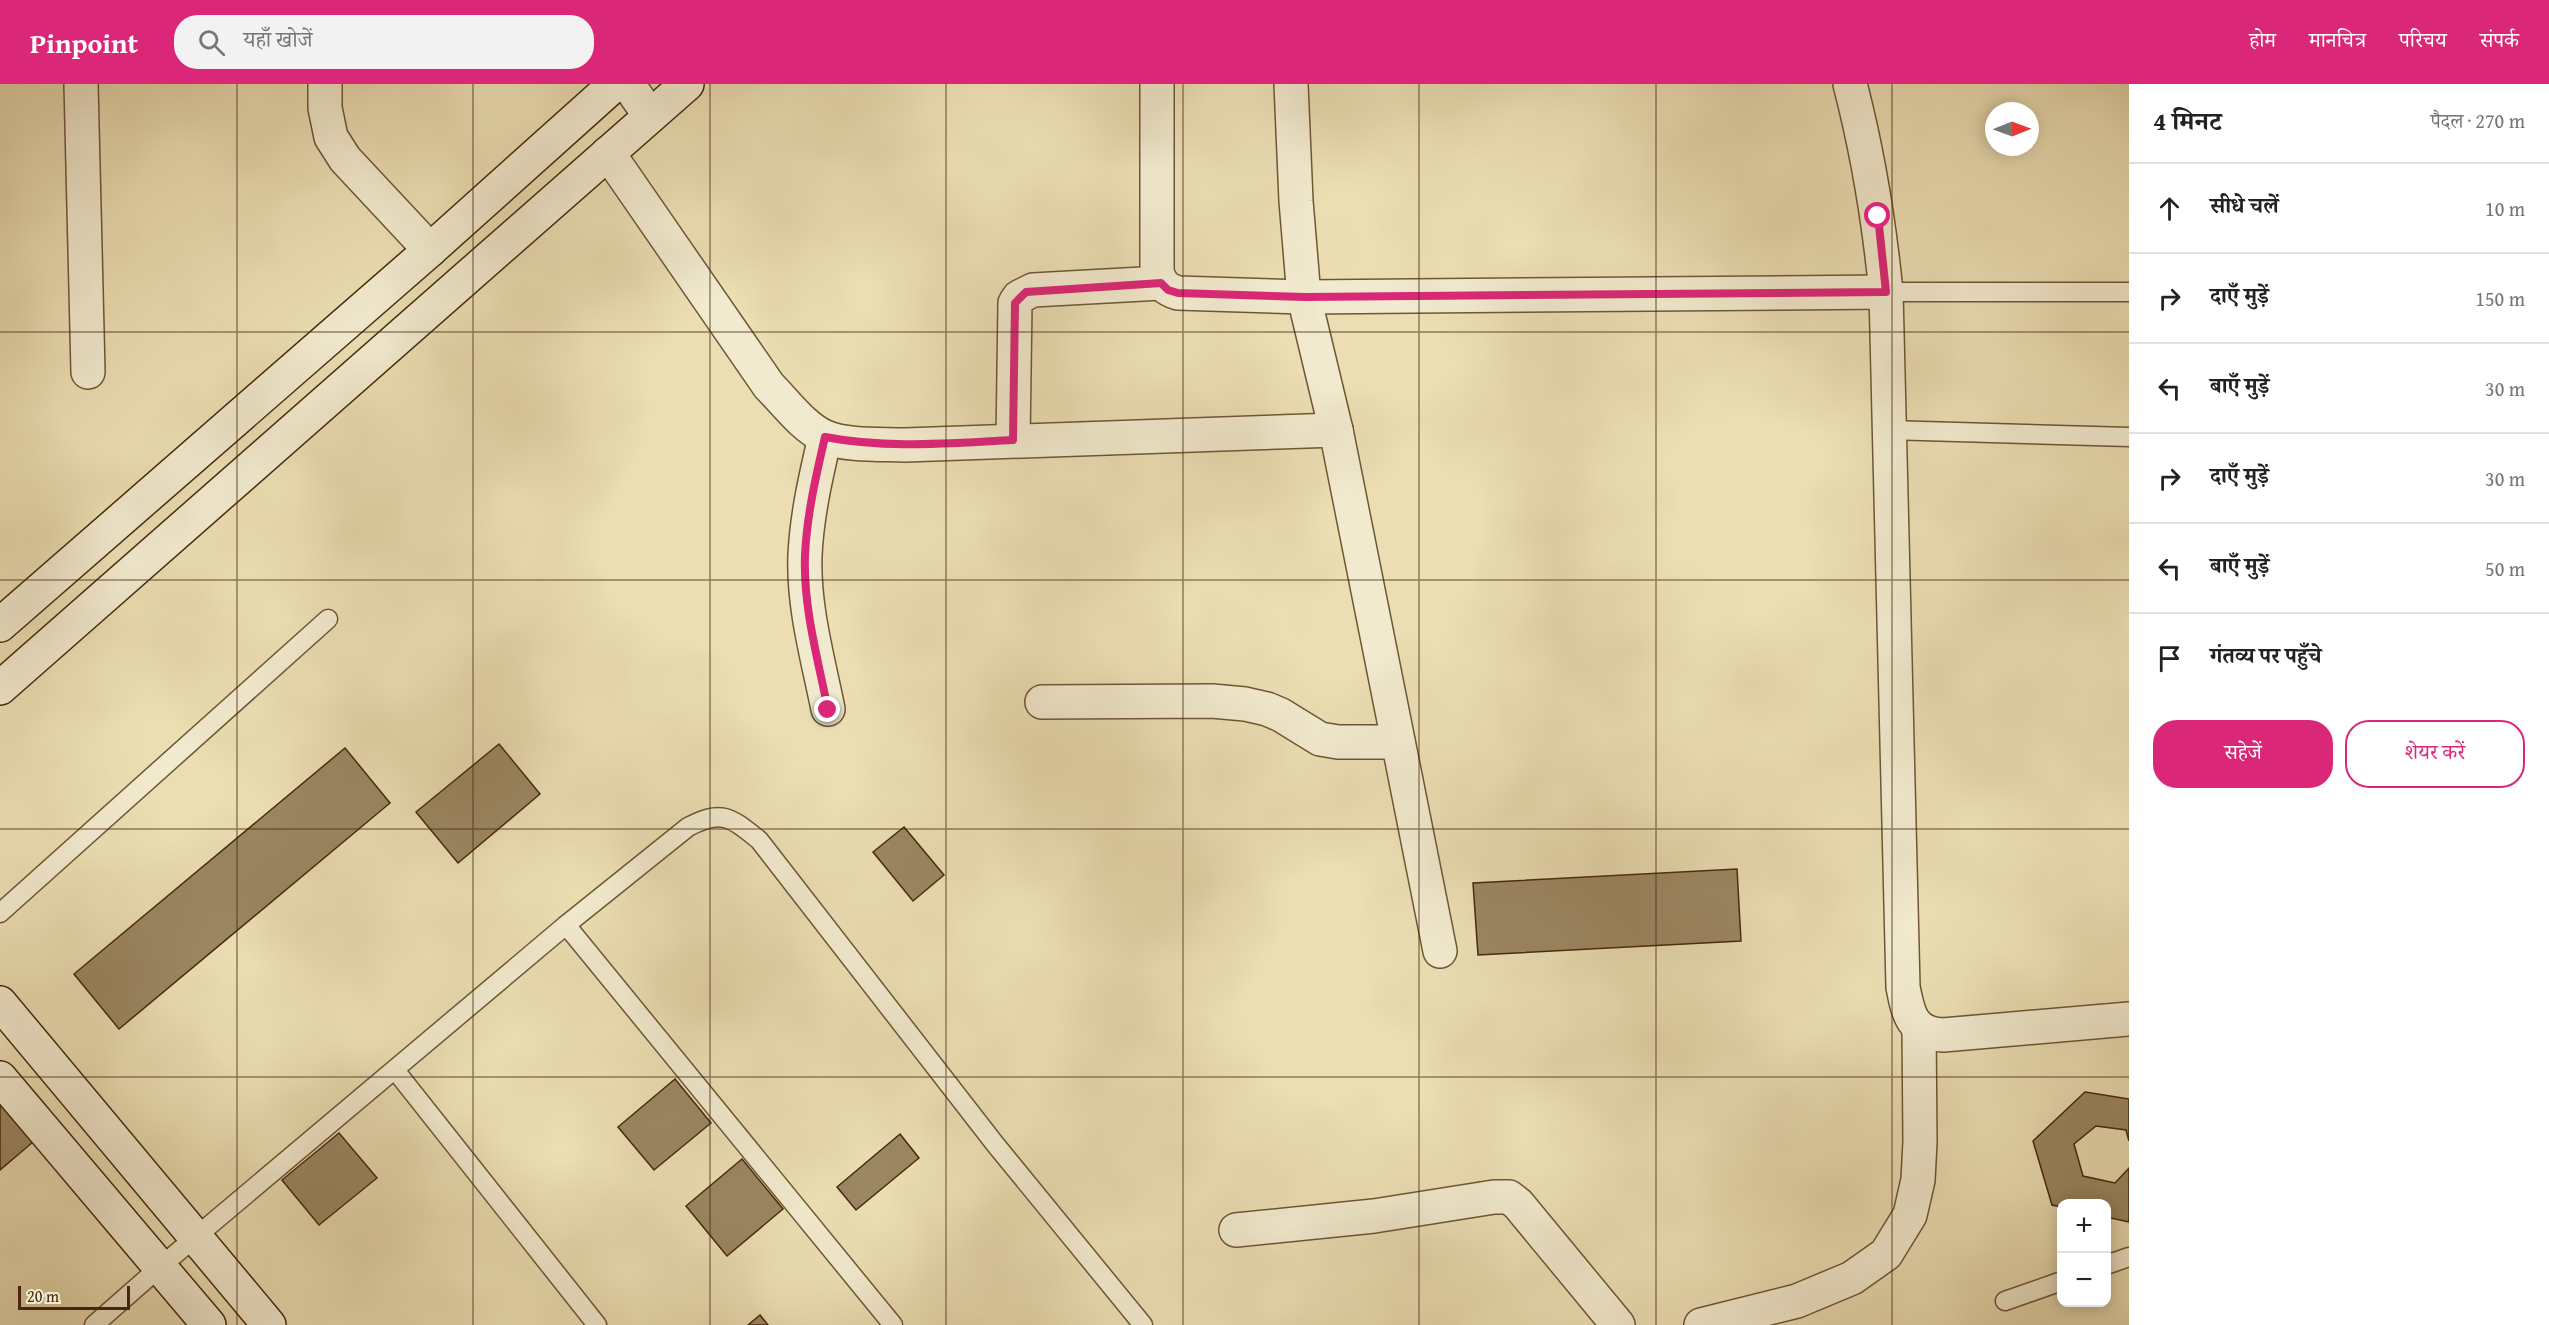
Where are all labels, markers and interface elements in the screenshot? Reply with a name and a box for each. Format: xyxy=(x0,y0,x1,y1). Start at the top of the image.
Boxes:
search box xyxy=(174,15,594,69)
text: Pinpoint xyxy=(30,22,138,63)
text: यहाँ खोजें xyxy=(243,23,312,55)
text: होम xyxy=(2249,24,2276,55)
text: मानचित्र xyxy=(2309,24,2366,55)
text: परिचय xyxy=(2399,24,2447,55)
text: संपर्क xyxy=(2480,24,2519,55)
icon: search xyxy=(195,26,228,59)
text: 4 मिनट xyxy=(2153,101,2221,140)
north arrow xyxy=(1985,102,2039,156)
text: पैदल · 270 m xyxy=(2431,106,2525,135)
text: सीधे चलें xyxy=(2210,189,2279,221)
icon: ahead xyxy=(2153,192,2186,225)
text: 10 m xyxy=(2485,194,2525,223)
route start xyxy=(1864,202,1890,228)
text: दाएँ मुड़ें xyxy=(2210,279,2269,311)
icon: right xyxy=(2153,282,2186,315)
text: 150 m xyxy=(2475,284,2525,313)
text: बाएँ मुड़ें xyxy=(2210,369,2269,401)
icon: left xyxy=(2153,372,2186,405)
text: 30 m xyxy=(2485,374,2525,403)
text: दाएँ मुड़ें xyxy=(2210,459,2269,491)
icon: right xyxy=(2153,462,2186,495)
text: 30 m xyxy=(2485,464,2525,493)
text: बाएँ मुड़ें xyxy=(2210,549,2269,581)
icon: left xyxy=(2153,552,2186,585)
text: 50 m xyxy=(2485,554,2525,583)
text: गंतव्य पर पहुँचे xyxy=(2210,639,2321,671)
icon: arrive xyxy=(2153,642,2186,675)
route end xyxy=(814,696,840,722)
button: सहेजें xyxy=(2153,720,2333,788)
button: शेयर करें xyxy=(2345,720,2525,788)
map controls xyxy=(2057,1199,2111,1307)
button: + xyxy=(2057,1199,2111,1253)
button: − xyxy=(2057,1253,2111,1307)
scale bar xyxy=(18,1283,130,1310)
text: 20 m xyxy=(27,1284,59,1308)

